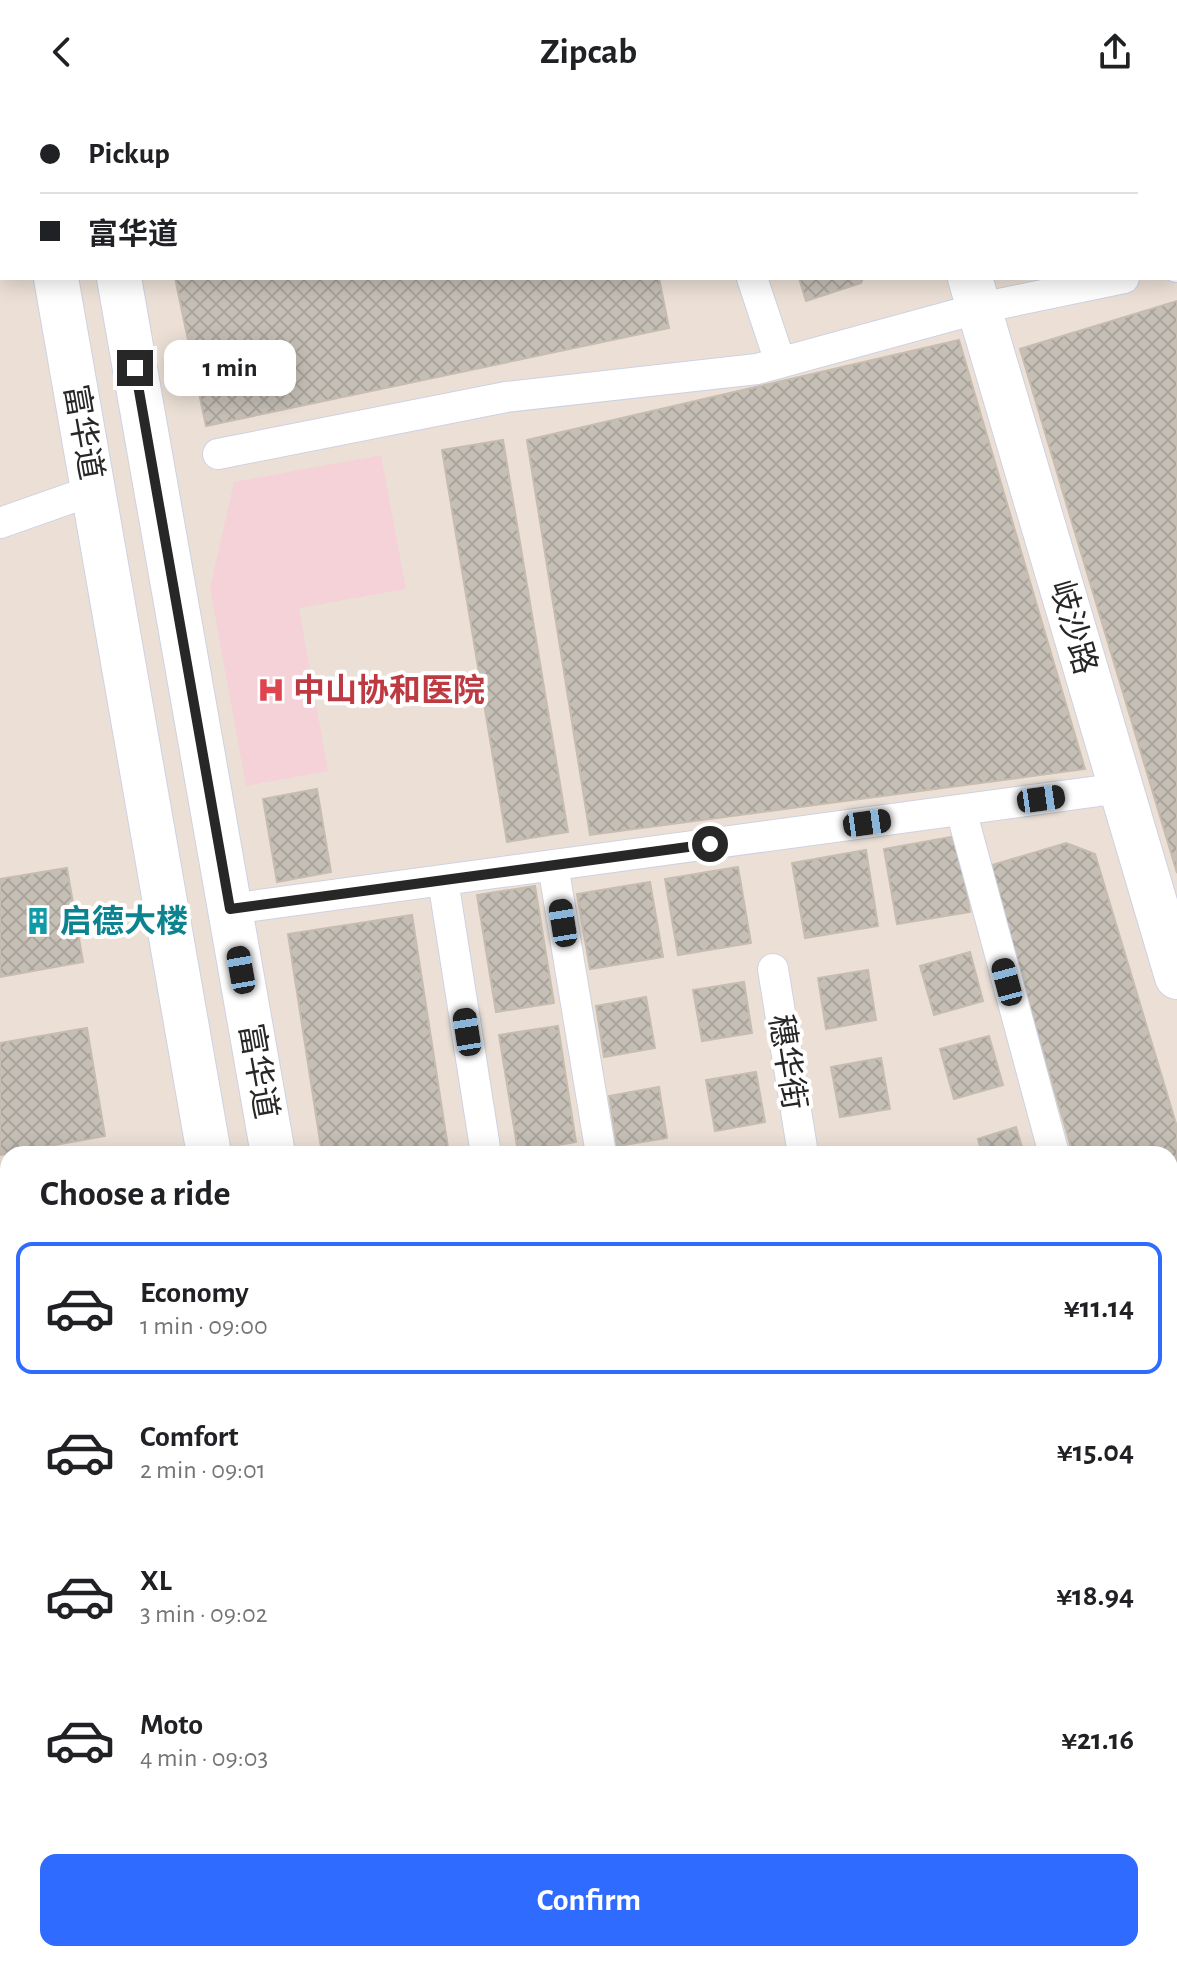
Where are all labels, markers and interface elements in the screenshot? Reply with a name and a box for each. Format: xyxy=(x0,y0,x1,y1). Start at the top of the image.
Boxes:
icon: back xyxy=(40,30,84,74)
icon: share xyxy=(1093,30,1137,74)
text: Zipcab xyxy=(540,34,637,70)
text: Pickup xyxy=(88,139,170,169)
text: 富华道 xyxy=(88,220,178,250)
callout: 1 min xyxy=(163,340,295,396)
route end xyxy=(117,350,153,386)
text: 1 min xyxy=(203,355,257,381)
street label: 富华道 xyxy=(59,382,109,482)
street label: 岐沙路 xyxy=(1044,576,1104,678)
place label: 中山协和医院 xyxy=(293,673,485,707)
hospital icon: 中山协和医院 xyxy=(256,675,286,705)
car xyxy=(1016,784,1066,814)
car xyxy=(842,808,892,838)
route start xyxy=(692,826,728,862)
car xyxy=(547,897,579,949)
place label: 启德大楼 xyxy=(60,904,188,938)
building icon: 启德大楼 xyxy=(23,906,53,936)
car xyxy=(225,944,257,996)
car xyxy=(989,956,1025,1008)
car xyxy=(451,1006,483,1058)
street label: 穗华街 xyxy=(764,1012,811,1112)
street label: 富华道 xyxy=(234,1021,284,1121)
text: Choose a ride xyxy=(40,1176,230,1212)
icon: car xyxy=(44,1272,116,1344)
text: Economy xyxy=(140,1278,249,1308)
text: ¥11.14 xyxy=(1064,1293,1134,1323)
text: 1 min · 09:00 xyxy=(140,1313,268,1339)
icon: car xyxy=(44,1416,116,1488)
text: Comfort xyxy=(140,1422,239,1452)
text: ¥15.04 xyxy=(1057,1437,1134,1467)
text: 2 min · 09:01 xyxy=(140,1457,266,1483)
icon: car xyxy=(44,1560,116,1632)
text: XL xyxy=(140,1566,172,1596)
text: ¥18.94 xyxy=(1056,1581,1134,1611)
text: 3 min · 09:02 xyxy=(140,1601,268,1627)
icon: car xyxy=(44,1704,116,1776)
text: Moto xyxy=(140,1710,203,1740)
text: ¥21.16 xyxy=(1061,1725,1134,1755)
text: 4 min · 09:03 xyxy=(140,1745,268,1771)
button: Confirm xyxy=(40,1854,1138,1946)

